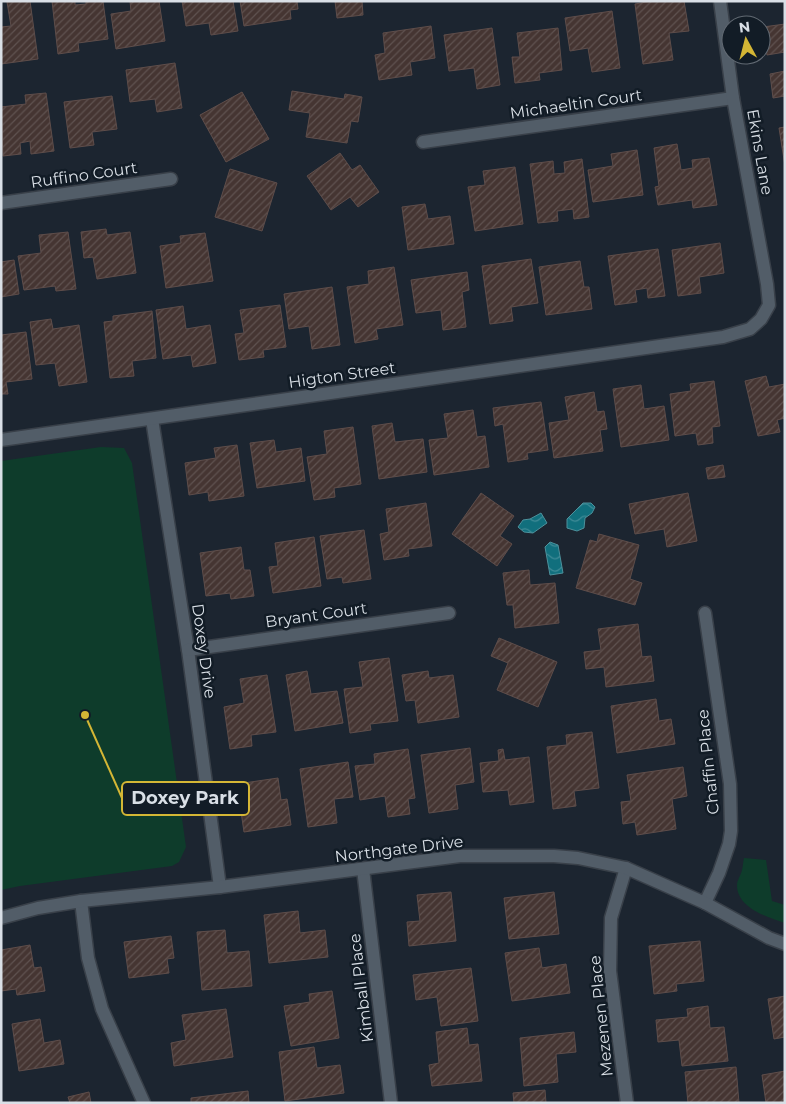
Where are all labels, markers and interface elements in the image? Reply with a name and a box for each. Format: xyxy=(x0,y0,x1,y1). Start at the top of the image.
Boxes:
north arrow xyxy=(721,15,771,65)
text: N xyxy=(738,17,751,37)
street label: Michaeltin Court xyxy=(509,85,644,123)
street label: Ekins Lane xyxy=(743,108,777,196)
street label: Ruffino Court xyxy=(29,158,139,192)
street label: Higton Street xyxy=(287,358,397,392)
street label: Bryant Court xyxy=(264,598,369,632)
street label: Doxey Drive xyxy=(188,602,220,700)
street label: Chaffin Place xyxy=(693,709,723,815)
callout: Doxey Park xyxy=(122,782,249,815)
text: Doxey Park xyxy=(131,787,239,809)
street label: Northgate Drive xyxy=(334,832,464,866)
street label: Kimball Place xyxy=(345,933,377,1043)
street label: Mezenen Place xyxy=(585,954,617,1078)

